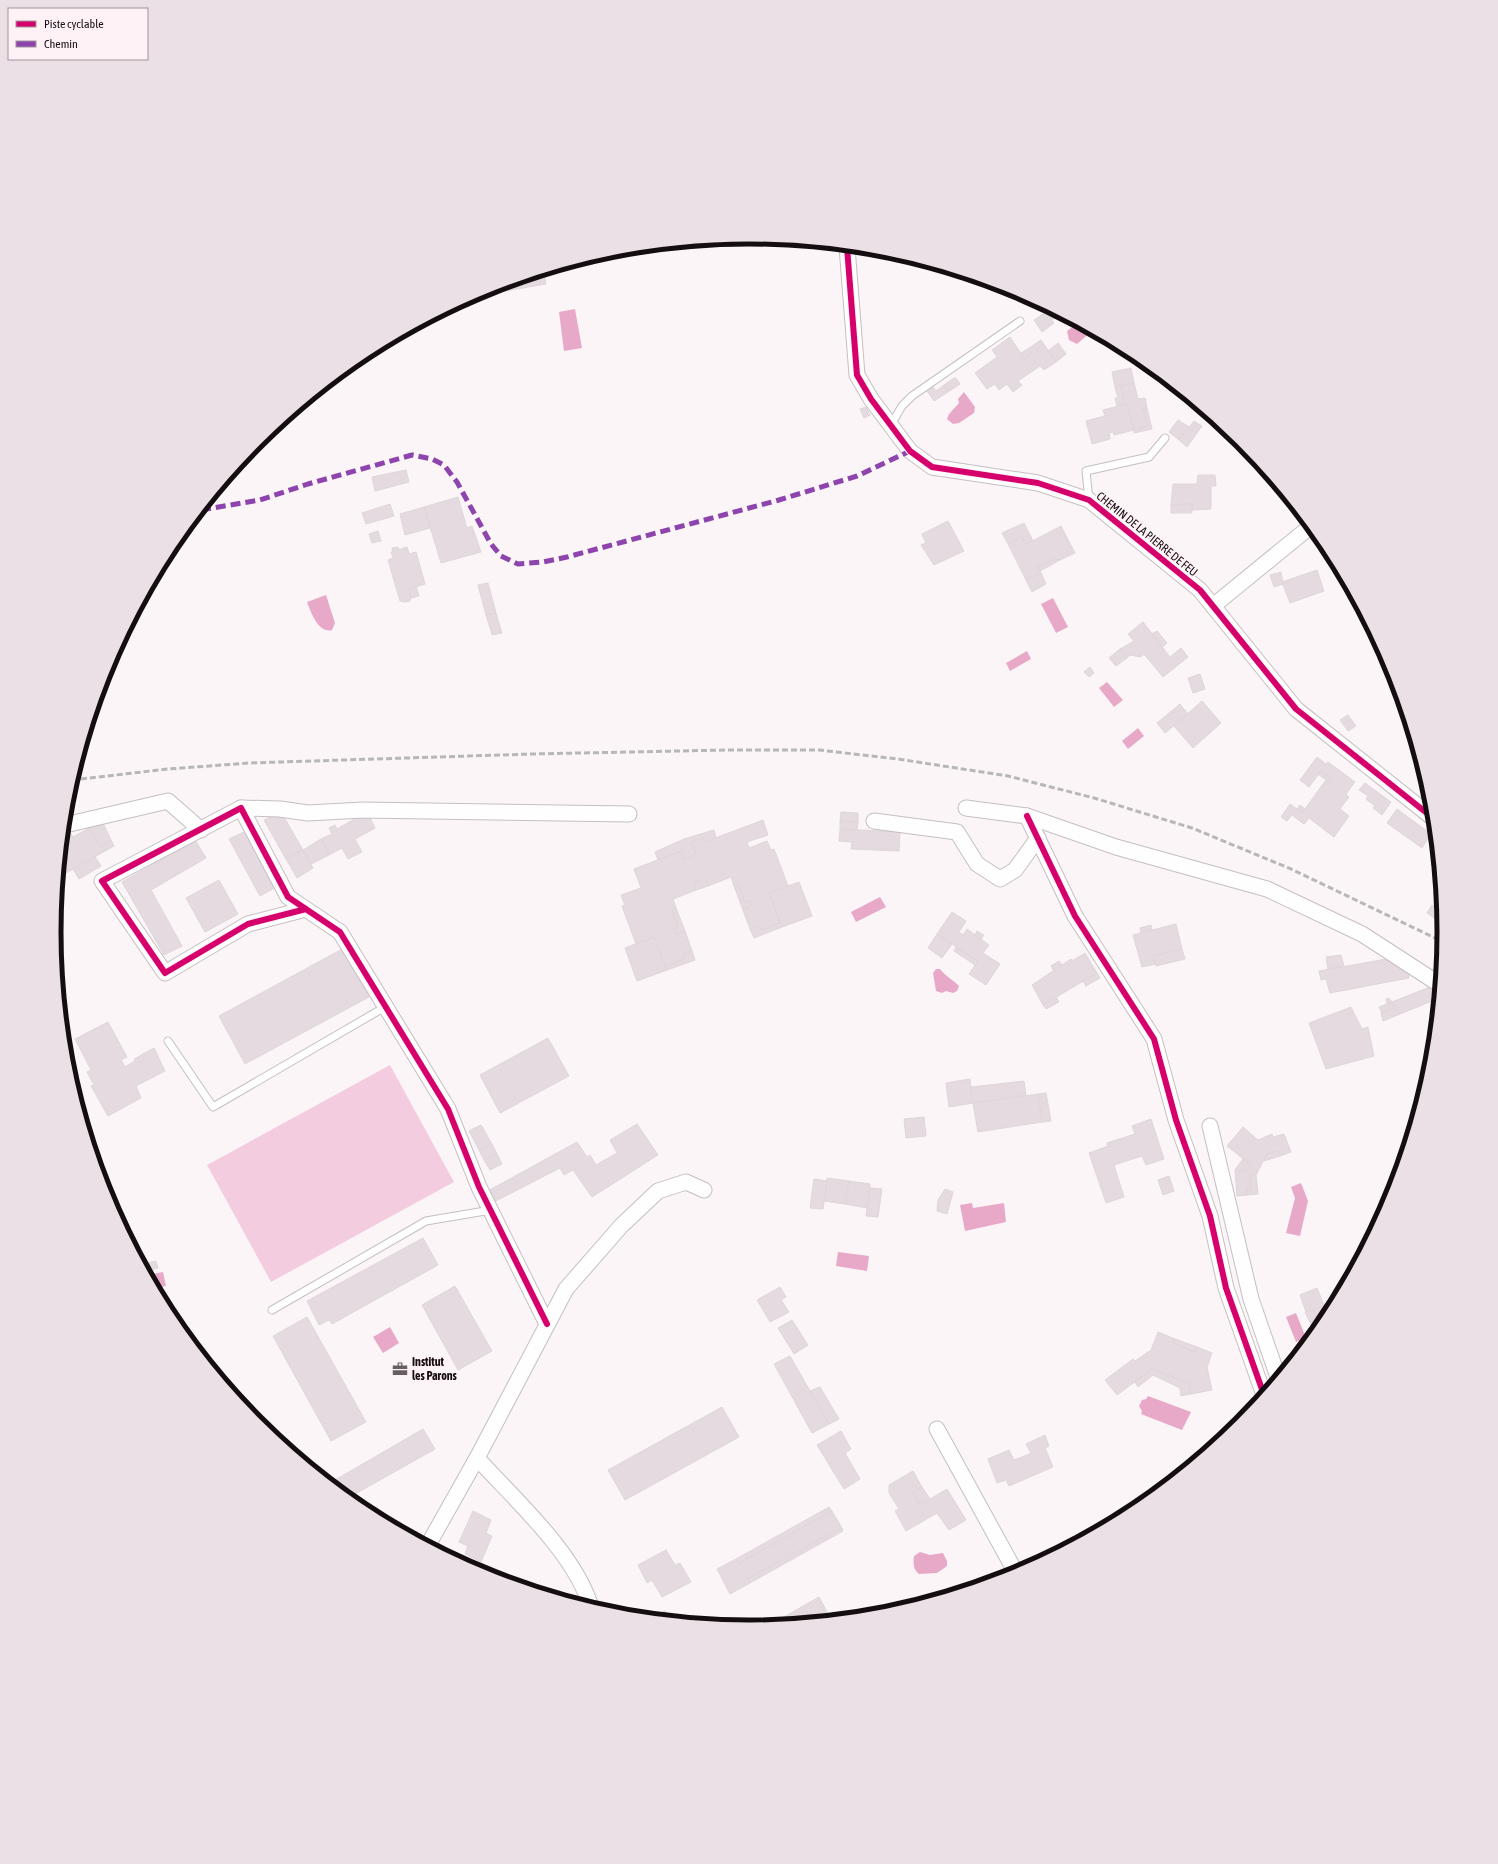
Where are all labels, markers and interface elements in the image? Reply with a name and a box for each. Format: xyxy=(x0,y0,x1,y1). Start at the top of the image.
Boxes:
legend xyxy=(8,8,148,60)
text: Piste cyclable xyxy=(44,17,104,31)
text: Chemin xyxy=(44,37,78,51)
street label: CHEMIN DE LA PIERRE DE FEU xyxy=(1094,489,1200,579)
place label: Institut les Parons xyxy=(412,1355,458,1383)
office icon: Institut les Parons xyxy=(391,1360,409,1378)

